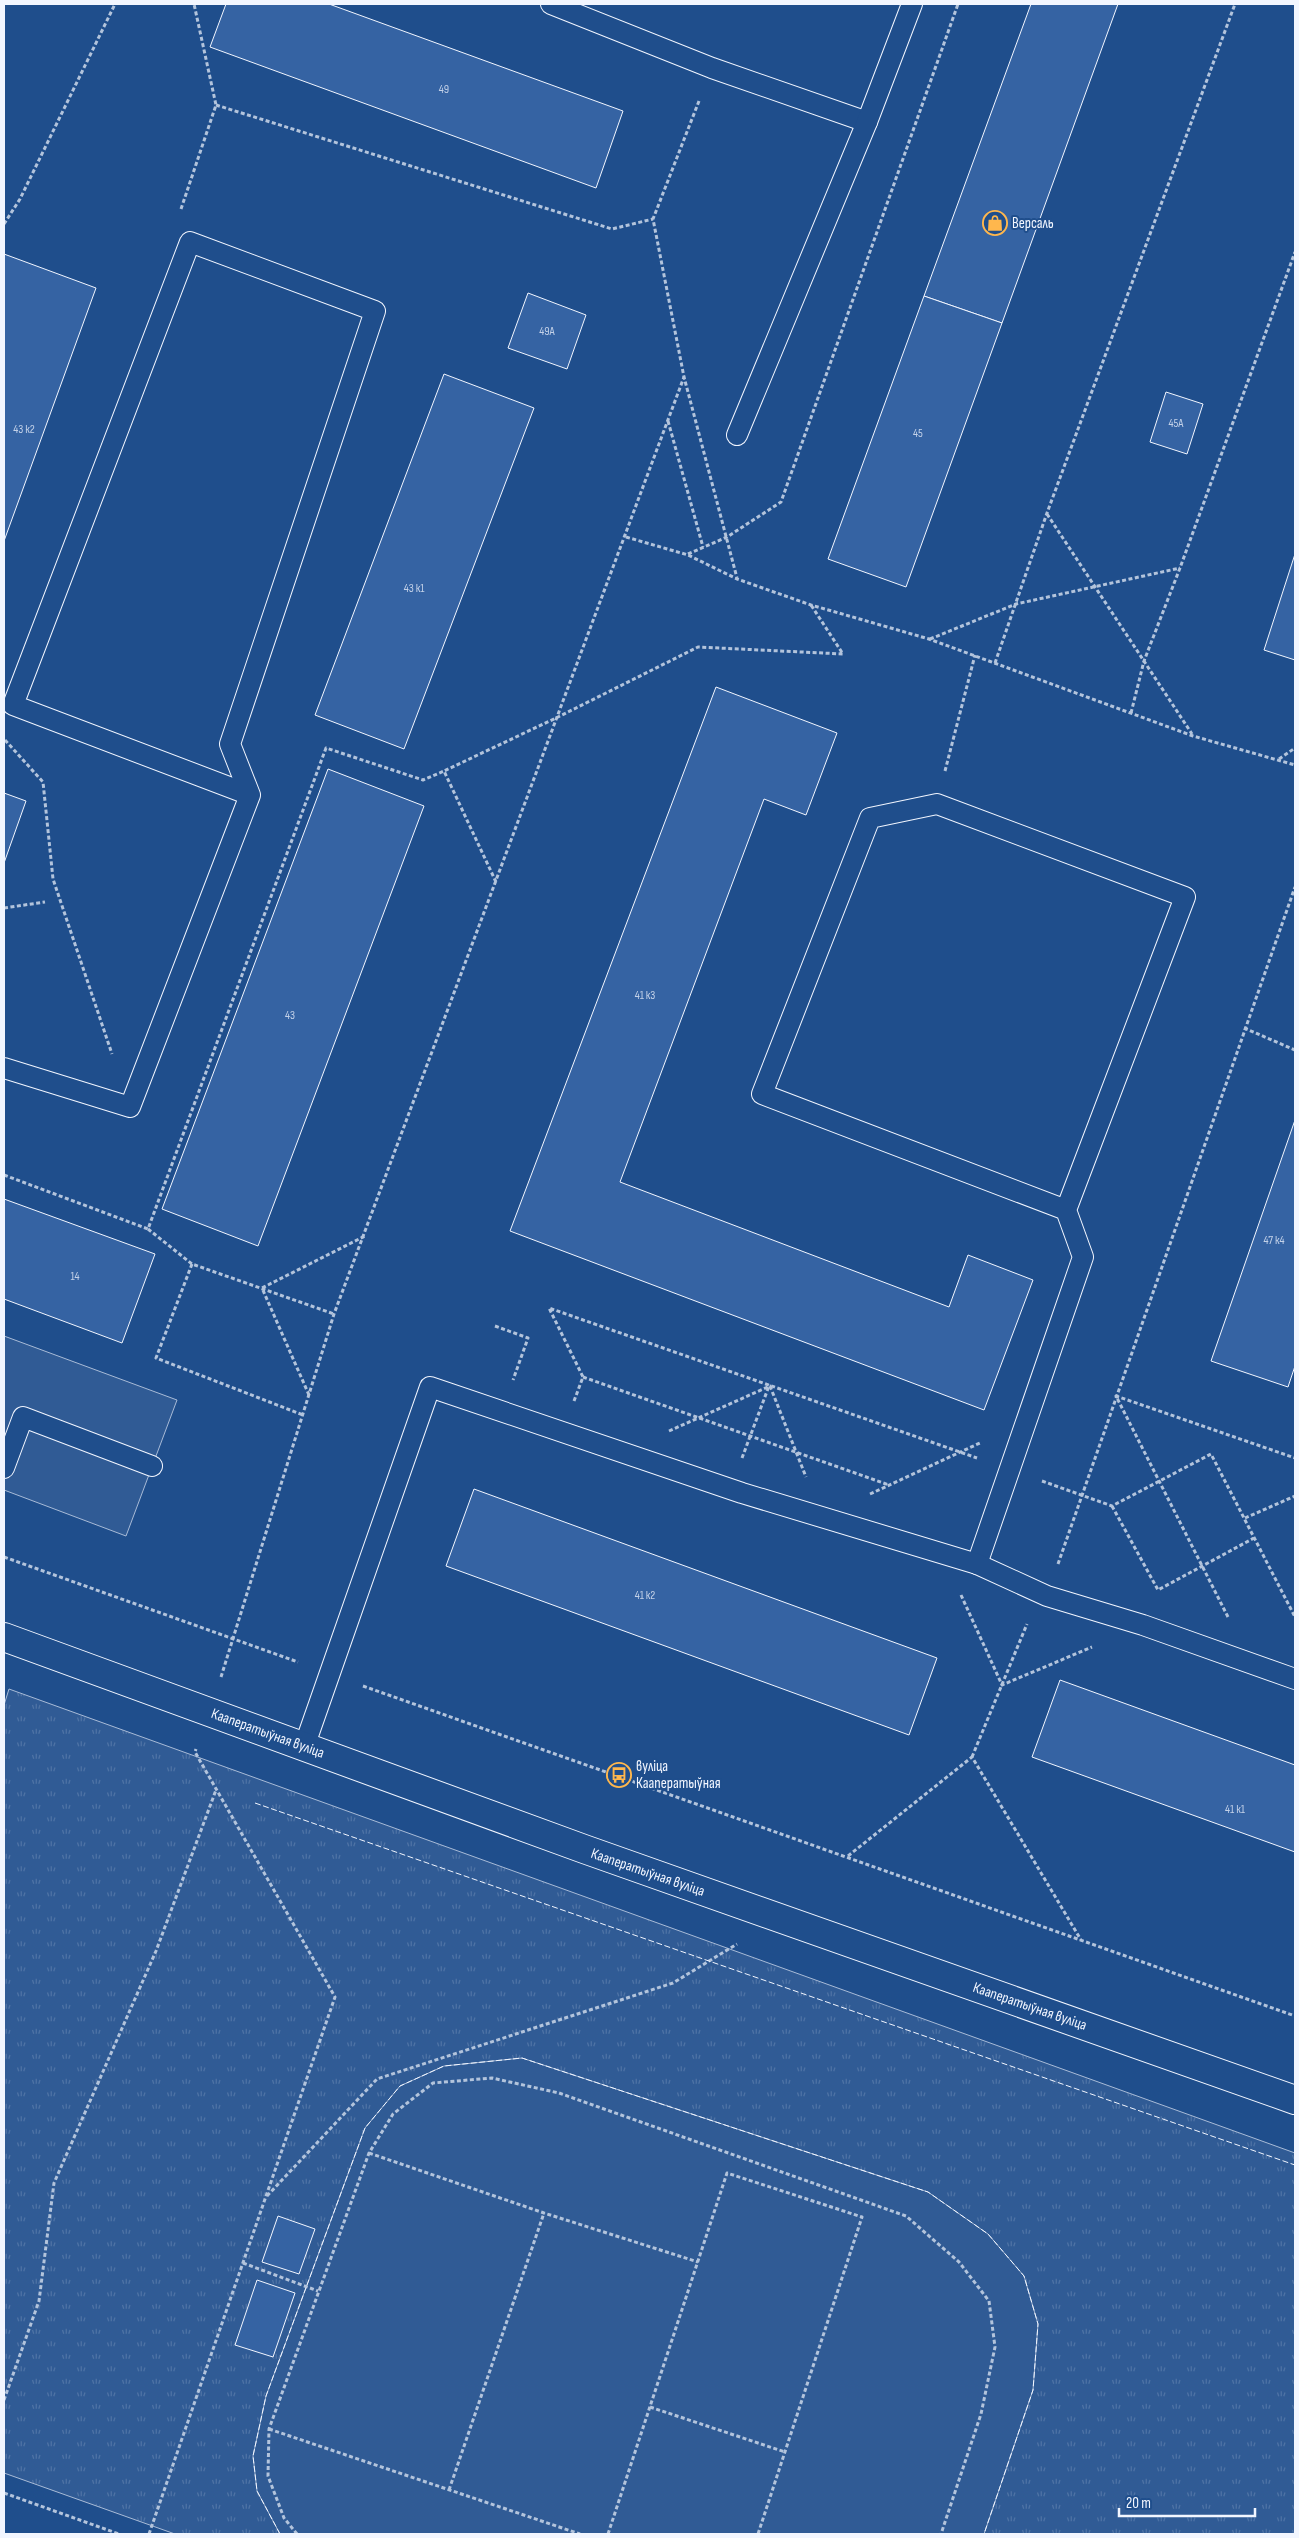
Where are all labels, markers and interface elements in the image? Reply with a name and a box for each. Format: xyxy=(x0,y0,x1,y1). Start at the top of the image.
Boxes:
house number: 49 xyxy=(439,82,449,97)
shop icon: Версаль xyxy=(982,210,1008,236)
place label: Версаль xyxy=(1012,214,1054,233)
house number: 49А xyxy=(539,324,556,339)
house number: 45А xyxy=(1168,416,1184,431)
house number: 43 к2 xyxy=(13,422,35,437)
house number: 45 xyxy=(913,426,923,441)
house number: 43 к1 xyxy=(404,581,425,596)
house number: 41 к3 xyxy=(635,988,655,1003)
house number: 43 xyxy=(285,1008,295,1023)
house number: 47 к4 xyxy=(1263,1233,1285,1248)
house number: 14 xyxy=(70,1269,80,1284)
house number: 41 к2 xyxy=(635,1588,655,1603)
street label: Кааператыўная вуліца xyxy=(209,1704,327,1763)
place label: вуліца Кааператыўная xyxy=(636,1757,721,1793)
bus stop icon: вуліца Кааператыўная xyxy=(606,1762,632,1788)
house number: 41 к1 xyxy=(1225,1802,1246,1817)
street label: Кааператыўная вуліца xyxy=(588,1844,707,1901)
street label: Кааператыўная вуліца xyxy=(970,1978,1089,2035)
scale bar xyxy=(1119,2486,1255,2518)
text: 20 m xyxy=(1126,2494,1151,2513)

